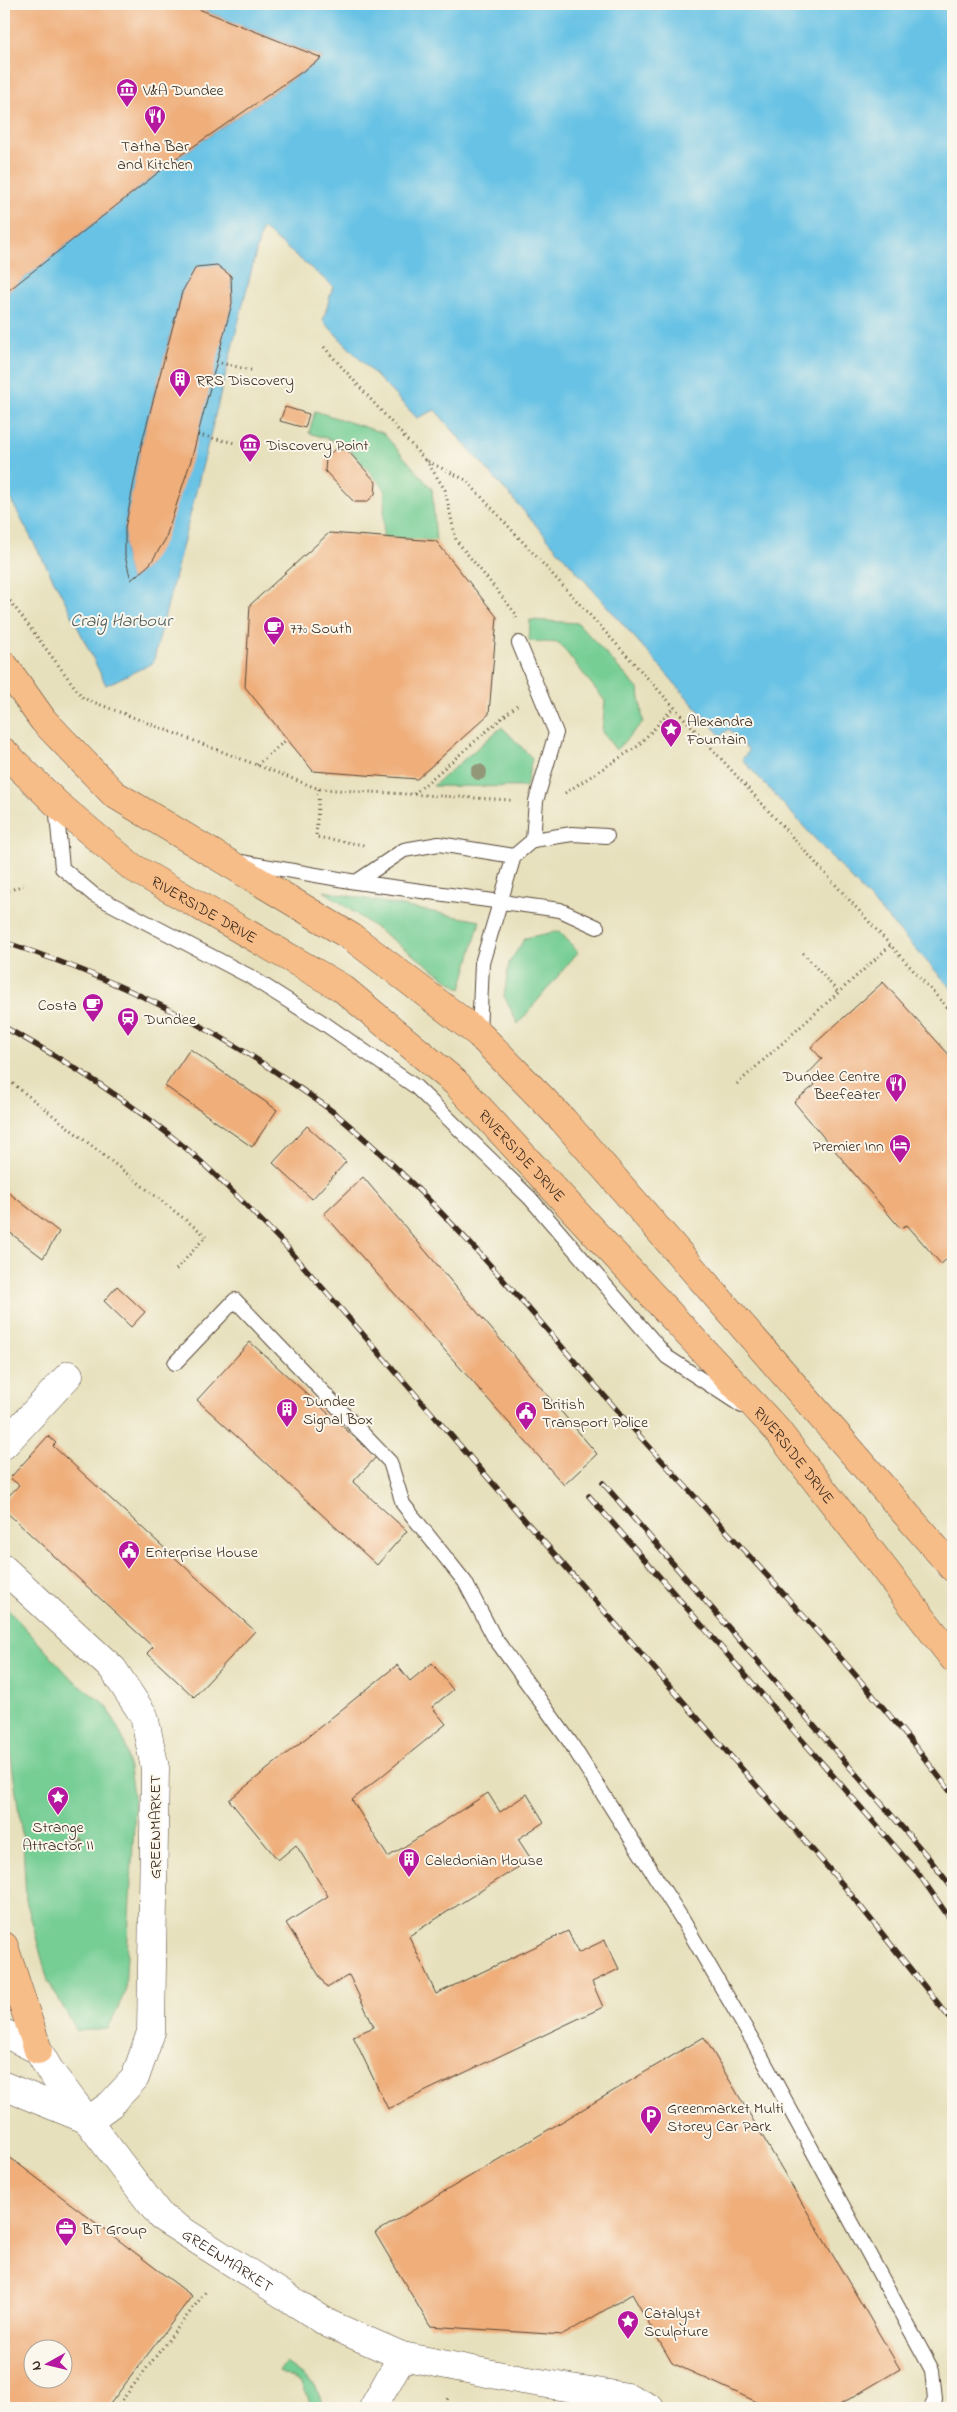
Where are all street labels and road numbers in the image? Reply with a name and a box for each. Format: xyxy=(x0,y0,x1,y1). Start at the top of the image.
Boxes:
street label: RIVERSIDE DRIVE xyxy=(146,870,261,951)
street label: RIVERSIDE DRIVE xyxy=(472,1105,570,1208)
street label: RIVERSIDE DRIVE xyxy=(747,1402,840,1510)
street label: GREENMARKET xyxy=(144,1775,168,1879)
street label: GREENMARKET xyxy=(177,2223,277,2299)

